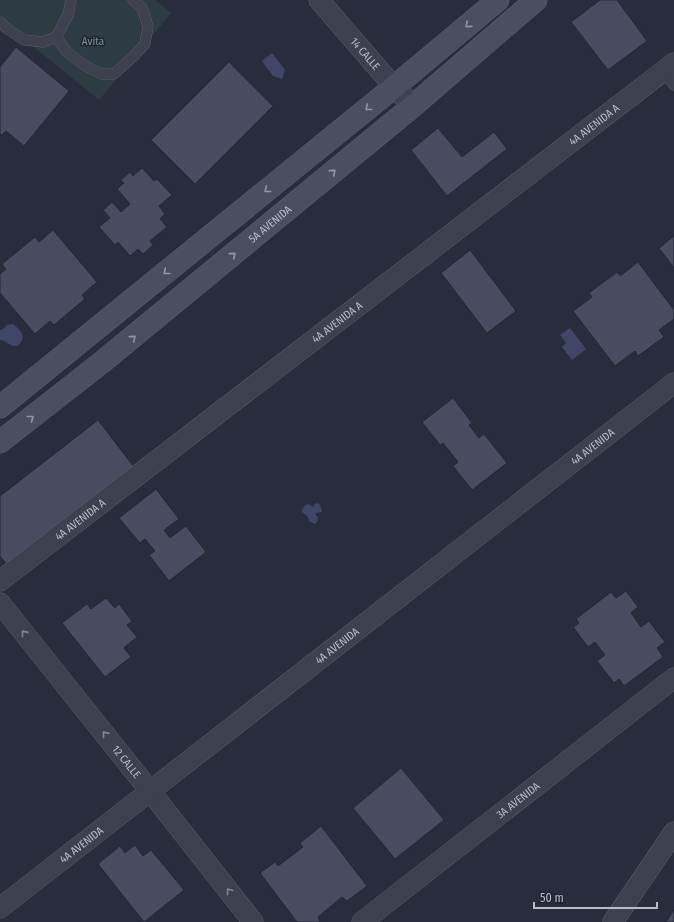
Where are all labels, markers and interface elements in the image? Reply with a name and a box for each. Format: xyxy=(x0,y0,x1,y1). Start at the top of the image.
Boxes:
one-way arrow xyxy=(466,20,473,27)
park label: Avita xyxy=(82,35,104,48)
street label: 14 CALLE xyxy=(347,35,382,73)
street label: 4A AVENIDA A xyxy=(566,101,622,148)
one-way arrow xyxy=(365,103,372,110)
one-way arrow xyxy=(328,170,336,177)
one-way arrow xyxy=(264,185,272,192)
street label: 5A AVENIDA xyxy=(246,203,294,246)
one-way arrow xyxy=(228,252,235,259)
one-way arrow xyxy=(163,267,171,274)
street label: 4A AVENIDA A xyxy=(309,299,365,346)
one-way arrow xyxy=(128,335,135,342)
one-way arrow xyxy=(26,416,33,423)
street label: 4A AVENIDA xyxy=(568,426,617,468)
street label: 4A AVENIDA A xyxy=(53,496,108,543)
street label: 4A AVENIDA xyxy=(313,625,362,667)
one-way arrow xyxy=(21,630,28,637)
one-way arrow xyxy=(102,732,109,739)
street label: 12 CALLE xyxy=(109,743,143,781)
street label: 3A AVENIDA xyxy=(494,779,543,821)
street label: 4A AVENIDA xyxy=(57,824,106,866)
scale bar xyxy=(534,884,657,910)
one-way arrow xyxy=(226,889,233,896)
text: 50 m xyxy=(540,891,564,905)

